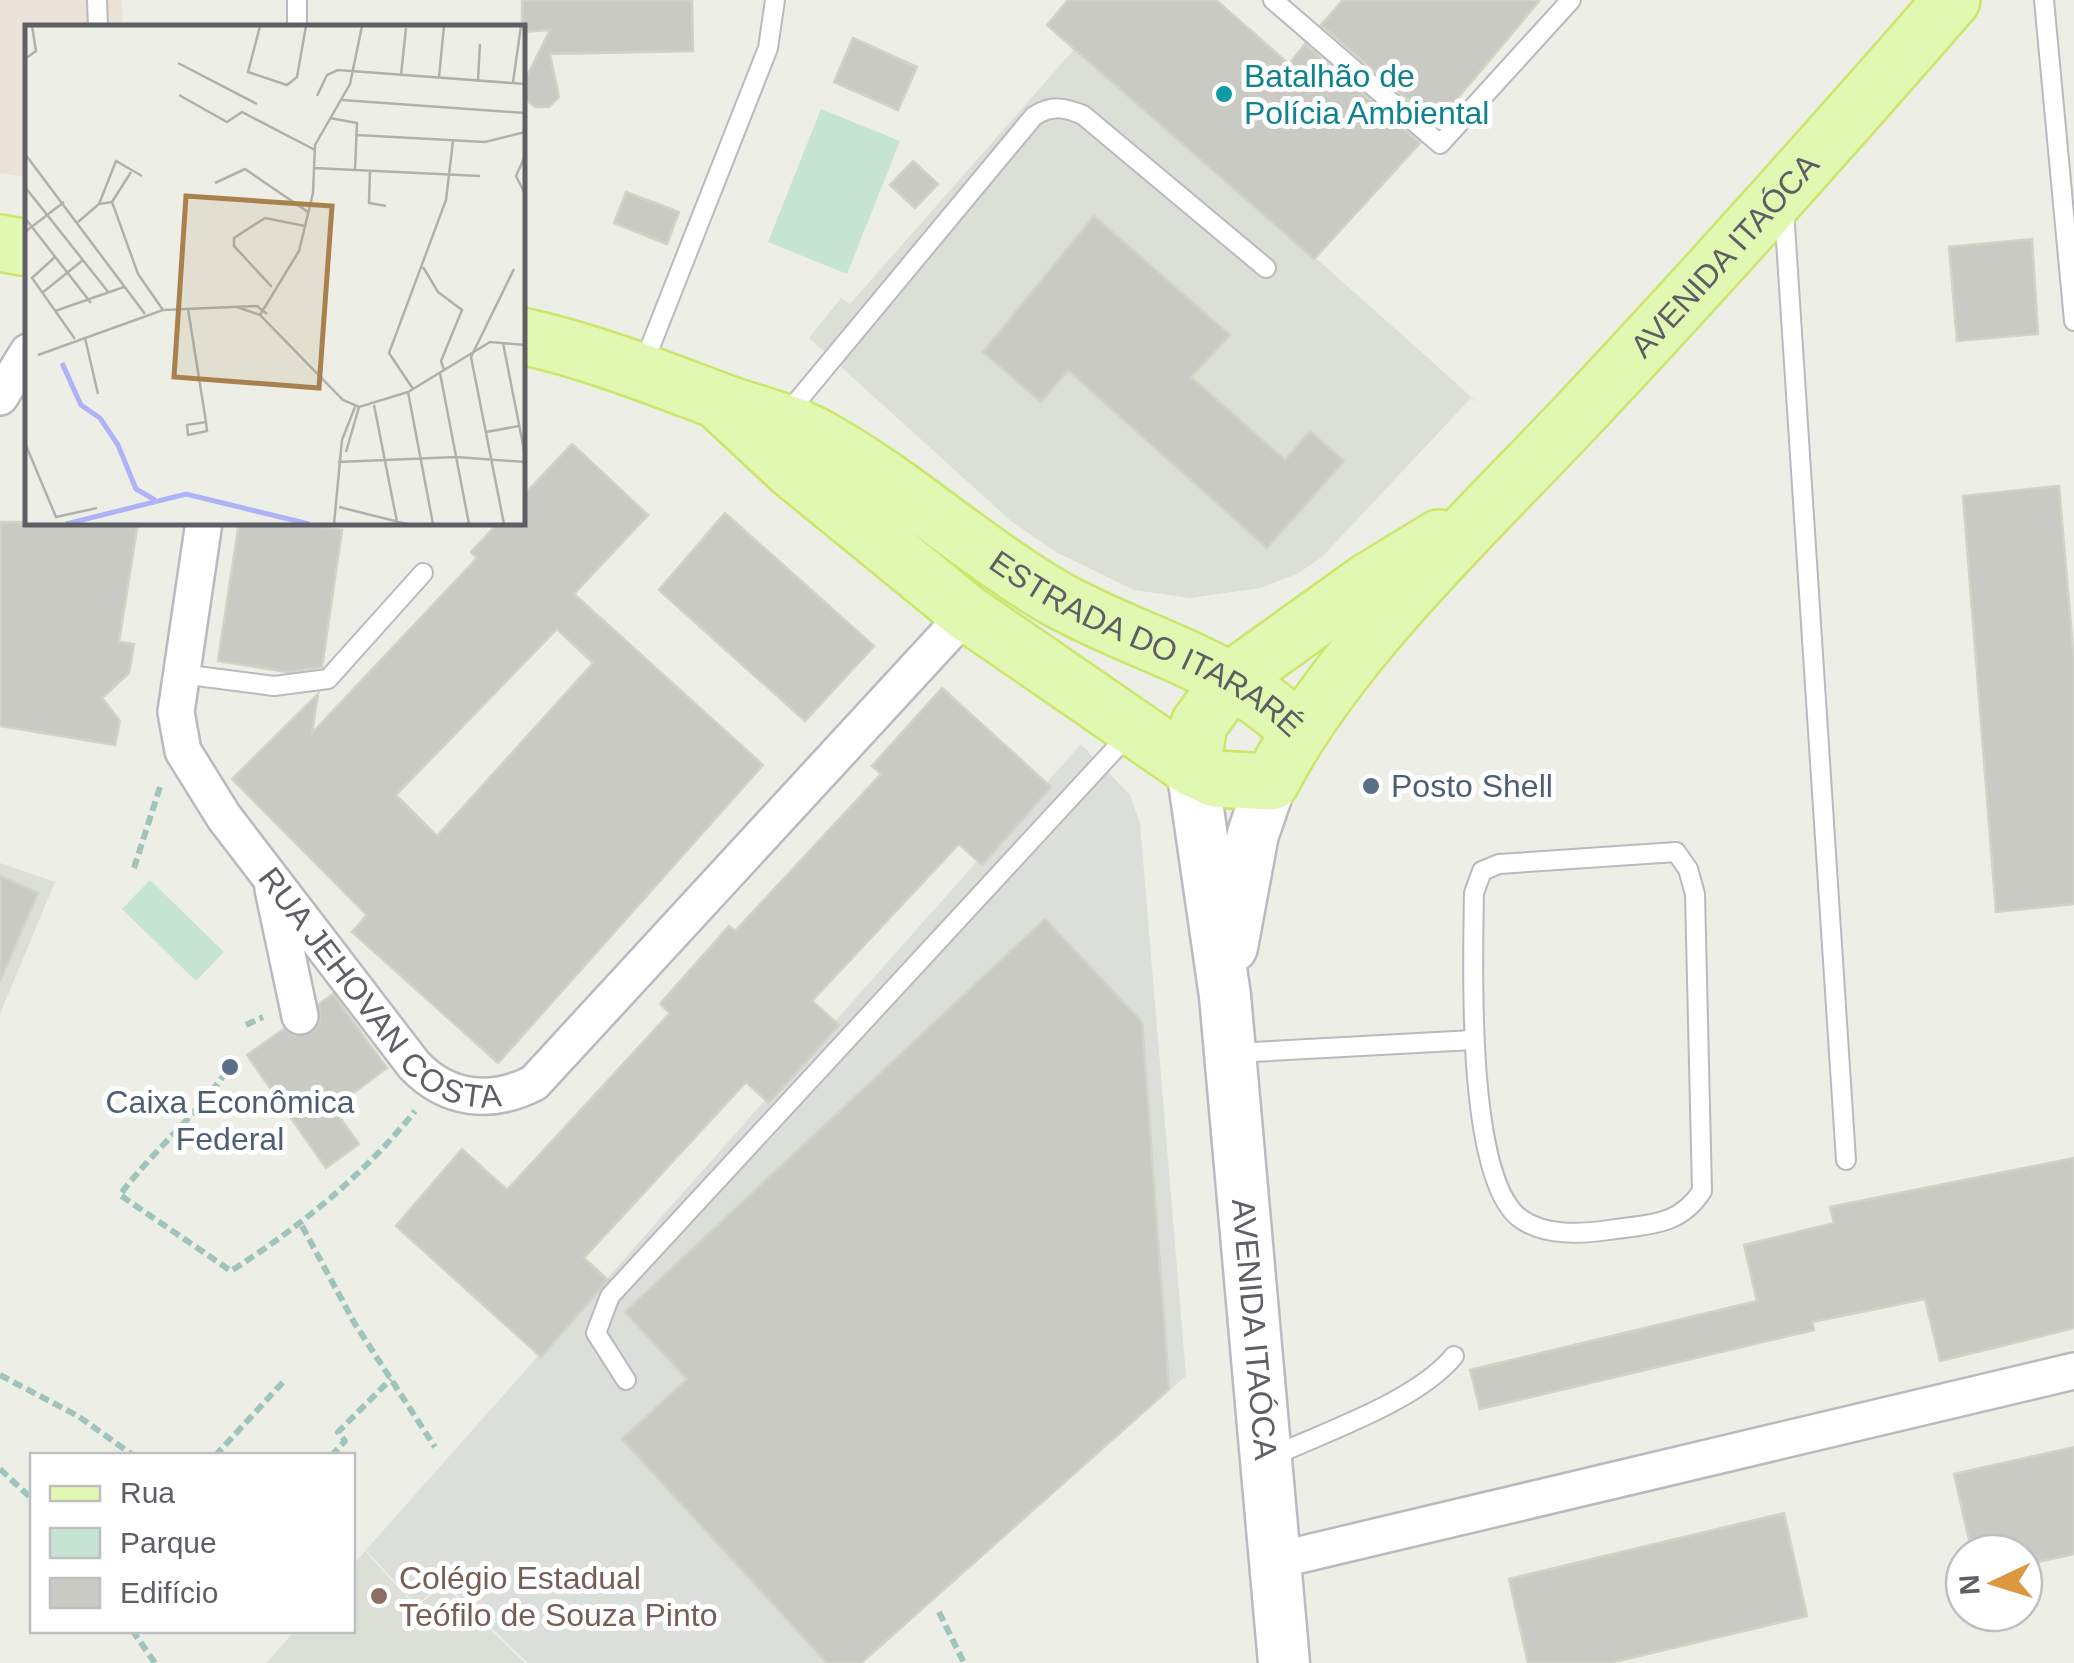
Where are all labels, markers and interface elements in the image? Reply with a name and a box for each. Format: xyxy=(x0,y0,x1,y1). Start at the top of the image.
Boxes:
inset map xyxy=(25,25,525,525)
place label: Batalhão de Polícia Ambiental xyxy=(1244,58,1489,131)
marker: Batalhão de Polícia Ambiental xyxy=(1213,83,1235,105)
street label: AVENIDA ITAÓCA xyxy=(1623,146,1826,365)
street label: ESTRADA DO ITARARÉ xyxy=(983,543,1310,744)
place label: Posto Shell xyxy=(1391,768,1553,804)
marker: Posto Shell xyxy=(1360,775,1382,797)
street label: RUA JEHOVAN COSTA xyxy=(251,860,503,1115)
marker: Caixa Econômica Federal xyxy=(219,1056,241,1078)
place label: Caixa Econômica Federal xyxy=(106,1084,355,1157)
street label: AVENIDA ITAÓCA xyxy=(1225,1197,1284,1462)
legend xyxy=(30,1453,355,1633)
text: Rua xyxy=(120,1476,175,1509)
text: Parque xyxy=(120,1526,217,1559)
north arrow xyxy=(1944,1533,2044,1633)
place label: Colégio Estadual Teófilo de Souza Pinto xyxy=(399,1560,717,1633)
text: N xyxy=(1953,1574,1986,1596)
text: Edifício xyxy=(120,1576,218,1609)
marker: Colégio Estadual Teófilo de Souza Pinto xyxy=(368,1585,390,1607)

